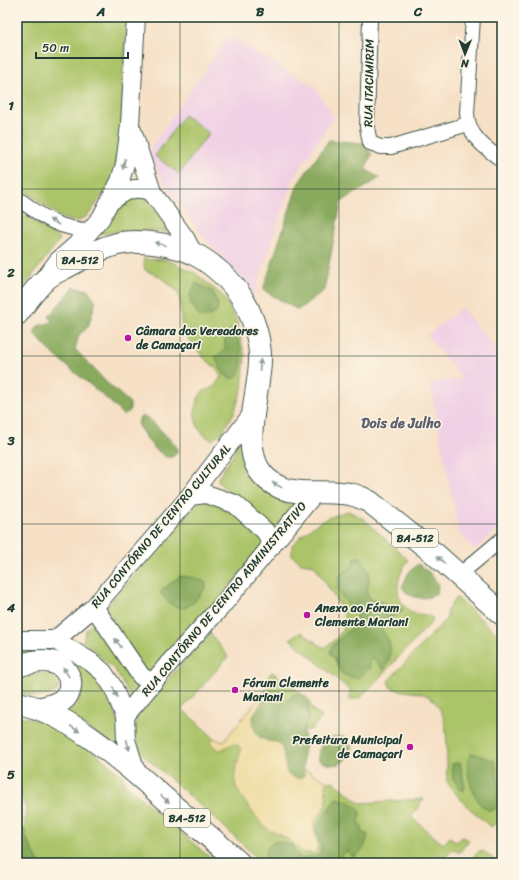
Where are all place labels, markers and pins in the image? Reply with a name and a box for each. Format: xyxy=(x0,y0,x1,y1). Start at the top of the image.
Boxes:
place label: Câmara dos Vereadores de Camaçari xyxy=(135,320,259,356)
marker: Câmara dos Vereadores de Camaçari xyxy=(123,333,133,343)
place label: Anexo ao Fórum Clemente Mariani xyxy=(314,597,409,633)
marker: Anexo ao Fórum Clemente Mariani xyxy=(302,610,312,620)
place label: Fórum Clemente Mariani xyxy=(242,672,330,708)
marker: Fórum Clemente Mariani xyxy=(230,685,240,695)
place label: Prefeitura Municipal de Camaçari xyxy=(293,729,403,765)
marker: Prefeitura Municipal de Camaçari xyxy=(405,742,415,752)

